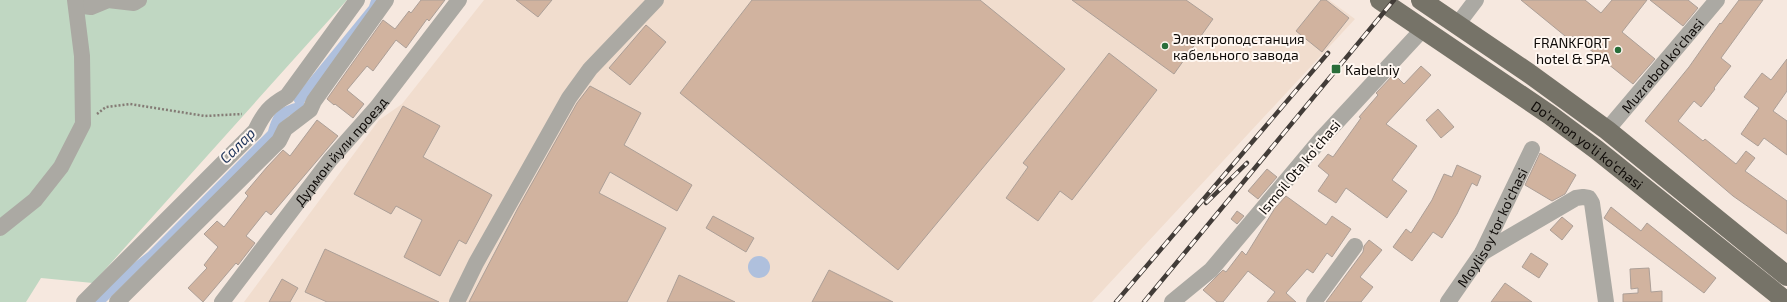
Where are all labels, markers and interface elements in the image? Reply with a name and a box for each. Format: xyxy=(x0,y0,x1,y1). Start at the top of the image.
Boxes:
street label: Muzrabod ko'chasi xyxy=(1617,14,1707,116)
place label: Электроподстанция кабельного завода xyxy=(1173,30,1305,63)
place label: FRANKFORT hotel & SPA xyxy=(1534,34,1610,67)
marker: Электроподстанция кабельного завода xyxy=(1160,41,1170,51)
marker: FRANKFORT hotel & SPA xyxy=(1613,45,1623,55)
place label: Kabelniy xyxy=(1345,61,1400,78)
marker: Kabelniy xyxy=(1330,63,1342,75)
street label: Дурмон йули проезд xyxy=(290,93,390,209)
street label: Do‘rmon yo‘li ko‘chasi xyxy=(1528,97,1647,192)
street label: Ismoil Ota koʻchasi xyxy=(1254,116,1344,218)
water label: Салар xyxy=(215,123,259,167)
street label: Moylisoy tor ko'chasi xyxy=(1453,165,1530,290)

